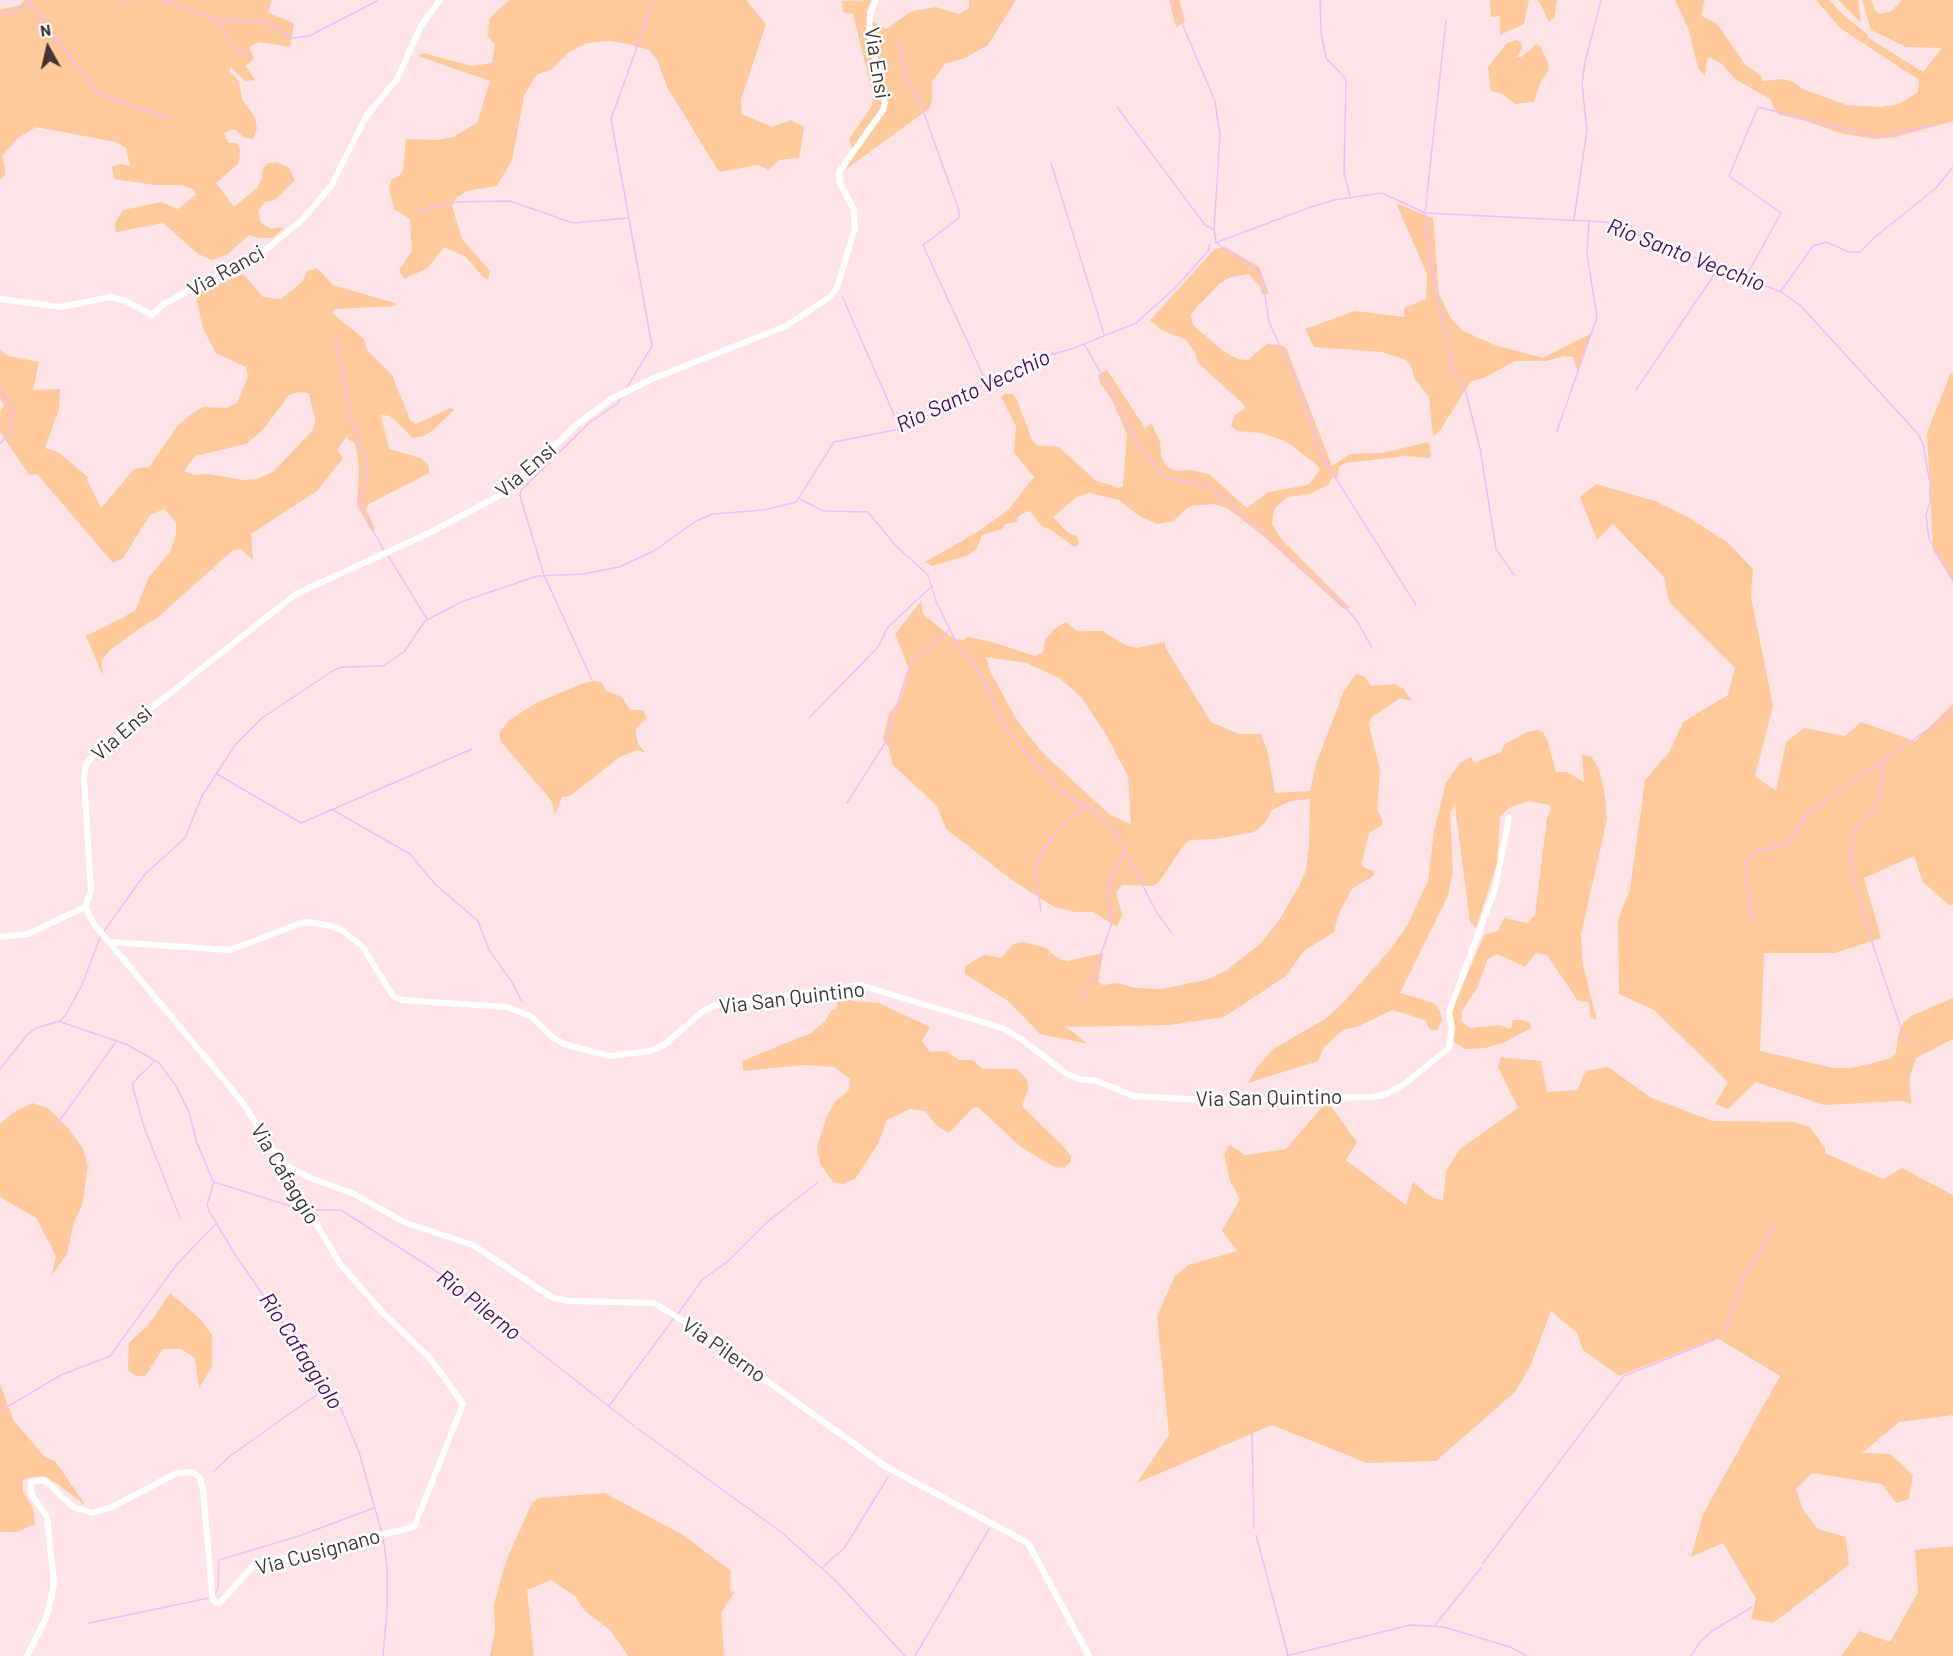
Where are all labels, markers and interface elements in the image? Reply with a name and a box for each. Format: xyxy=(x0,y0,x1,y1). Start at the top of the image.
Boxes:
north arrow xyxy=(18,18,78,78)
text: N xyxy=(39,20,52,40)
street label: Via Ensi xyxy=(859,25,895,101)
water label: Rio Santo Vecchio xyxy=(1603,213,1769,297)
street label: Via Ranci xyxy=(183,240,269,302)
water label: Rio Santo Vecchio xyxy=(892,344,1054,438)
street label: Via Ensi xyxy=(491,437,561,503)
street label: Via Ensi xyxy=(87,700,157,766)
street label: Via San Quintino xyxy=(718,977,866,1019)
street label: Via San Quintino xyxy=(1195,1084,1343,1112)
street label: Via Cafaggio xyxy=(245,1119,325,1229)
water label: Rio Pilerno xyxy=(432,1264,526,1346)
water label: Rio Cafaggiolo xyxy=(254,1288,348,1414)
street label: Via Pilerno xyxy=(677,1312,771,1388)
street label: Via Cusignano xyxy=(253,1523,383,1581)

